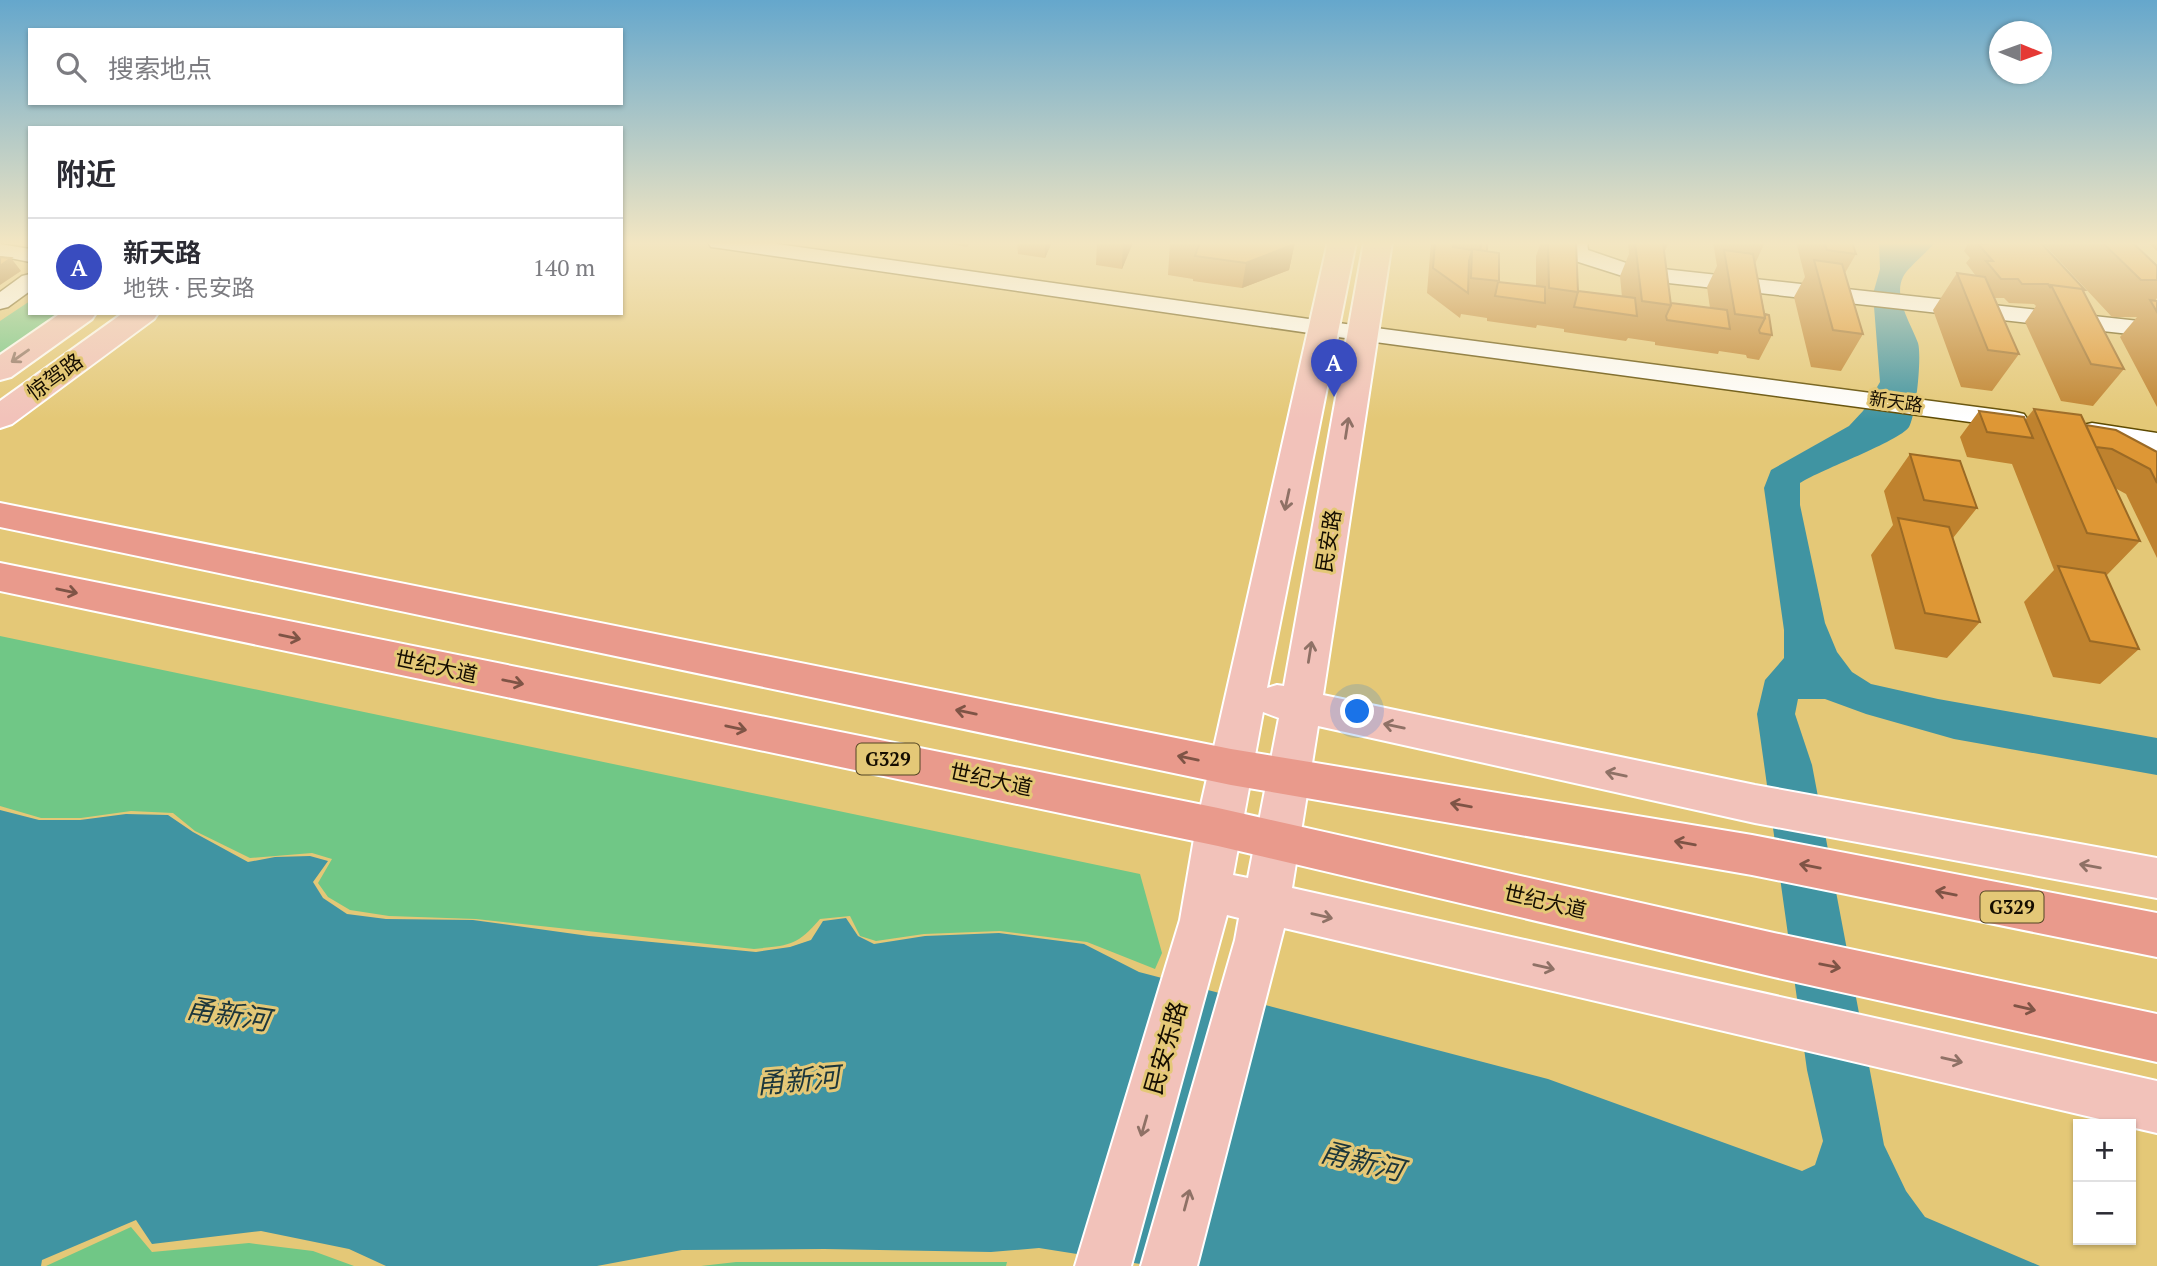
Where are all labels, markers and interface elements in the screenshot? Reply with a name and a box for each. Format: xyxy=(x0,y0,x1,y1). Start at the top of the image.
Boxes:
north arrow xyxy=(1989,21,2052,84)
search box xyxy=(28,28,623,105)
icon: search xyxy=(52,48,90,86)
text: 搜索地点 xyxy=(108,51,212,85)
text: 附近 xyxy=(56,154,116,194)
text: 新天路 xyxy=(123,235,201,269)
text: A xyxy=(71,252,87,283)
text: 140 m xyxy=(533,252,595,283)
text: 地铁 · 民安路 xyxy=(123,272,255,303)
pin: A xyxy=(1311,339,1357,397)
street label: 惊驾路 xyxy=(21,346,88,406)
one-way arrow xyxy=(11,349,30,363)
street label: 新天路 xyxy=(1868,385,1925,417)
one-way arrow xyxy=(1341,417,1354,440)
one-way arrow xyxy=(1280,488,1294,511)
street label: 民安路 xyxy=(1309,508,1347,574)
one-way arrow xyxy=(55,585,78,599)
one-way arrow xyxy=(278,630,301,644)
one-way arrow xyxy=(1304,641,1317,664)
street label: 世纪大道 xyxy=(392,644,480,688)
one-way arrow xyxy=(501,676,524,690)
your location xyxy=(1340,694,1374,728)
one-way arrow xyxy=(955,705,978,719)
one-way arrow xyxy=(1383,719,1406,733)
one-way arrow xyxy=(724,721,747,735)
road number: G329 xyxy=(856,744,920,774)
one-way arrow xyxy=(1177,750,1200,764)
street label: 世纪大道 xyxy=(947,757,1035,801)
one-way arrow xyxy=(1605,767,1628,781)
one-way arrow xyxy=(1450,798,1473,811)
one-way arrow xyxy=(1674,836,1697,849)
one-way arrow xyxy=(1799,859,1822,873)
one-way arrow xyxy=(2079,859,2102,872)
street label: 世纪大道 xyxy=(1501,878,1589,924)
one-way arrow xyxy=(1935,886,1958,900)
road number: G329 xyxy=(1980,892,2044,923)
one-way arrow xyxy=(1310,910,1333,924)
one-way arrow xyxy=(1818,960,1841,973)
one-way arrow xyxy=(1532,961,1555,974)
water label: 甬新河 xyxy=(184,989,277,1039)
street label: 民安东路 xyxy=(1136,997,1194,1098)
one-way arrow xyxy=(2013,1002,2036,1016)
one-way arrow xyxy=(1940,1054,1963,1068)
water label: 甬新河 xyxy=(754,1057,846,1102)
one-way arrow xyxy=(1136,1115,1149,1137)
map controls xyxy=(2073,1119,2136,1245)
button: + xyxy=(2073,1119,2136,1182)
water label: 甬新河 xyxy=(1317,1132,1412,1190)
button: − xyxy=(2073,1182,2136,1245)
one-way arrow xyxy=(1181,1189,1194,1212)

